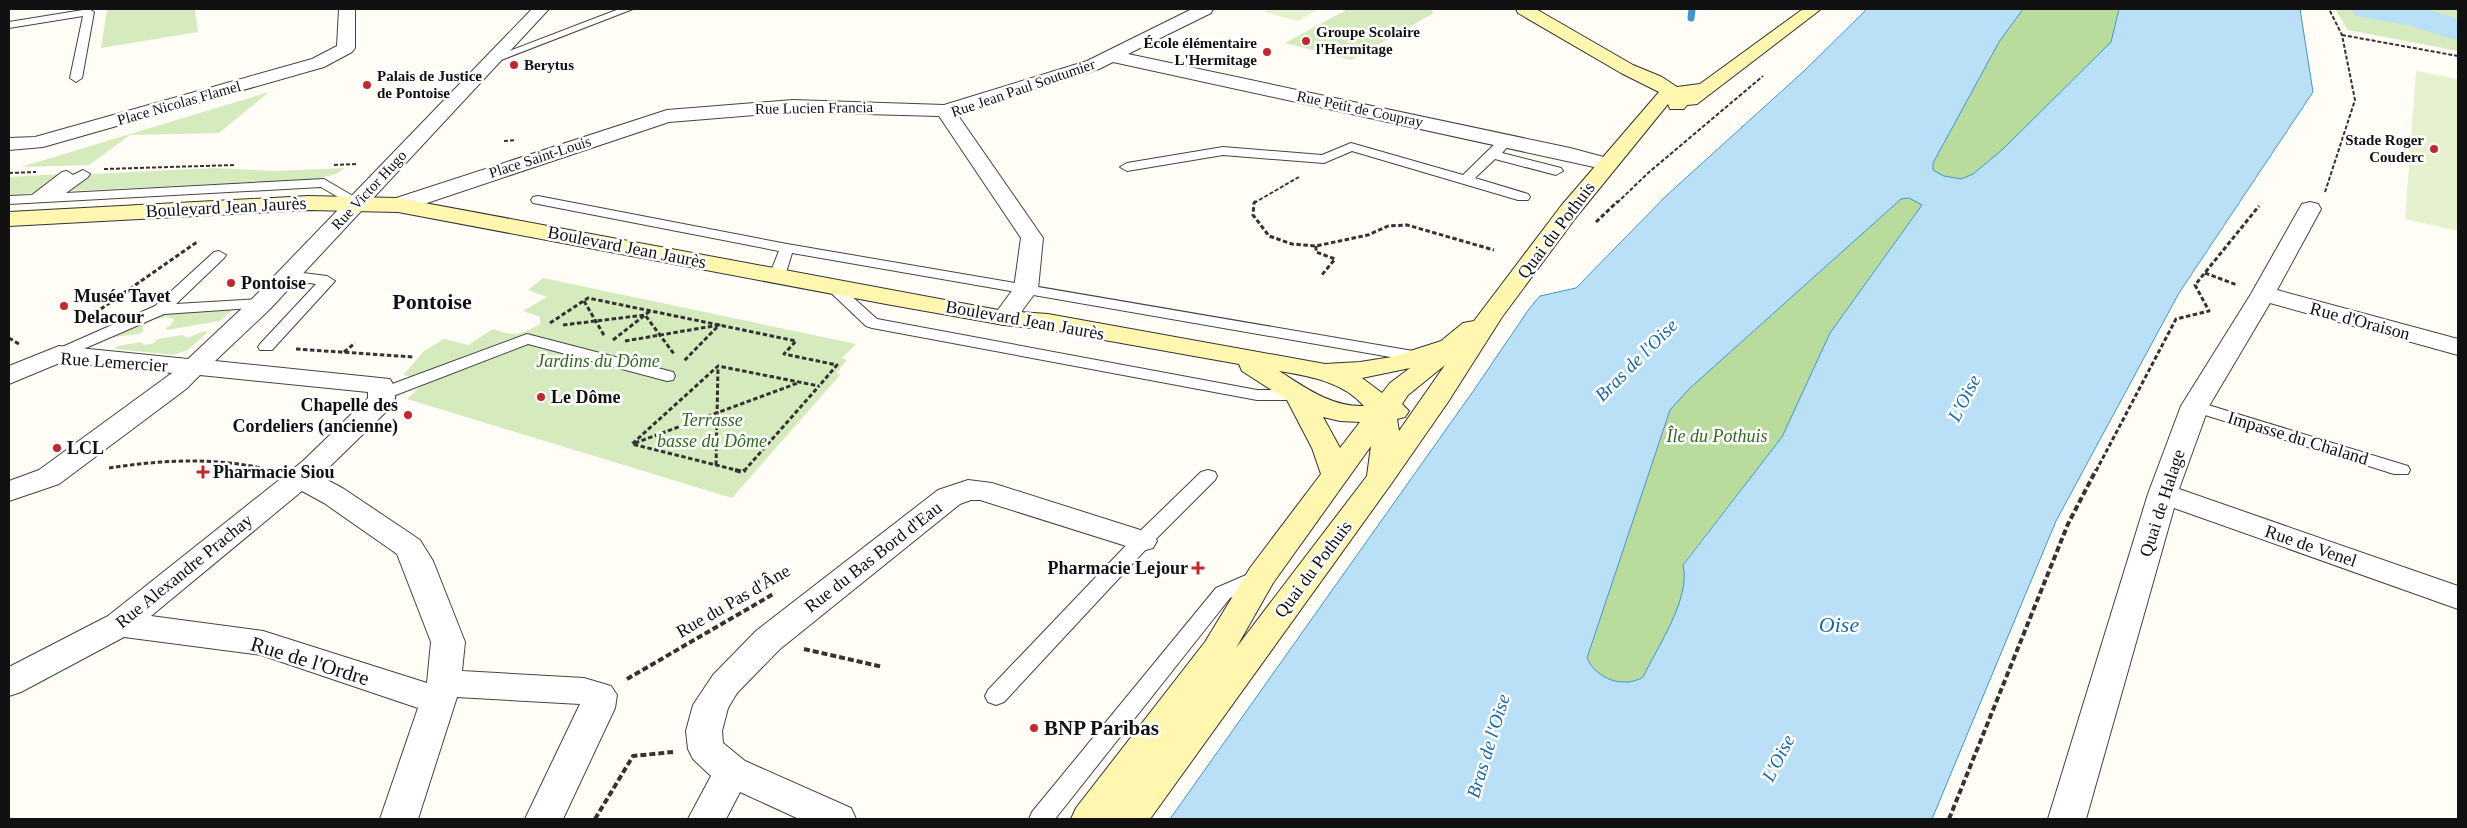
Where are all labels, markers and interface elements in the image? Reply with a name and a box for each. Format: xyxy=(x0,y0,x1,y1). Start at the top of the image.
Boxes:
place label: Groupe Scolaire l'Hermitage xyxy=(1316,24,1420,57)
place label: École élémentaire L'Hermitage xyxy=(1144,35,1257,68)
marker: Groupe Scolaire l'Hermitage xyxy=(1300,35,1312,47)
marker: École élémentaire L'Hermitage xyxy=(1261,46,1273,58)
street label: Rue Jean Paul Soutumier xyxy=(949,56,1097,120)
place label: Berytus xyxy=(524,57,574,73)
marker: Berytus xyxy=(508,59,520,71)
place label: Palais de Justice de Pontoise xyxy=(377,68,482,101)
street label: Place Nicolas Flamel xyxy=(116,78,242,128)
marker: Palais de Justice de Pontoise xyxy=(361,79,373,91)
street label: Rue Petit de Coupray xyxy=(1295,88,1425,130)
street label: Rue Lucien Francia xyxy=(755,99,874,117)
place label: Stade Roger Couderc xyxy=(2345,132,2424,165)
street label: Place Saint-Louis xyxy=(487,133,593,181)
marker: Stade Roger Couderc xyxy=(2428,143,2440,155)
street label: Rue Victor Hugo xyxy=(328,147,410,233)
street label: Quai du Pothuis xyxy=(1513,178,1599,282)
street label: Boulevard Jean Jaurès xyxy=(145,193,307,221)
street label: Boulevard Jean Jaurès xyxy=(546,222,708,272)
place label: Pontoise xyxy=(241,273,306,293)
marker: Pontoise xyxy=(225,277,237,289)
place label: Musée Tavet Delacour xyxy=(74,286,171,327)
district label: Pontoise xyxy=(392,289,472,314)
street label: Boulevard Jean Jaurès xyxy=(944,296,1106,344)
street label: Rue d'Oraison xyxy=(2308,298,2412,344)
marker: Musée Tavet Delacour xyxy=(58,300,70,312)
water label: Bras de l'Oise xyxy=(1591,315,1681,405)
street label: Rue Lemercier xyxy=(60,348,168,376)
park label: Jardins du Dôme xyxy=(536,351,660,371)
water label: L'Oise xyxy=(1943,371,1985,426)
place label: Le Dôme xyxy=(551,387,620,407)
marker: Le Dôme xyxy=(535,391,547,403)
place label: Chapelle des Cordeliers (ancienne) xyxy=(233,395,398,437)
street label: Impasse du Chaland xyxy=(2225,407,2371,469)
marker: Chapelle des Cordeliers (ancienne) xyxy=(402,409,414,421)
park label: Terrasse basse du Dôme xyxy=(657,410,767,451)
park label: Île du Pothuis xyxy=(1666,425,1768,446)
place label: LCL xyxy=(67,438,104,458)
marker: LCL xyxy=(51,442,63,454)
street label: Quai de Halage xyxy=(2135,447,2189,559)
place label: Pharmacie Siou xyxy=(213,462,335,482)
marker: Pharmacie Siou xyxy=(197,466,209,478)
street label: Rue du Bas Bord d'Eau xyxy=(801,497,945,617)
street label: Rue Alexandre Prachay xyxy=(112,510,256,632)
street label: Quai du Pothuis xyxy=(1270,517,1356,621)
street label: Rue de Venel xyxy=(2263,521,2359,571)
place label: Pharmacie Lejour xyxy=(1048,558,1188,578)
street label: Rue du Pas d'Âne xyxy=(672,560,793,642)
marker: Pharmacie Lejour xyxy=(1192,562,1204,574)
water label: Oise xyxy=(1819,612,1859,637)
street label: Rue de l'Ordre xyxy=(248,632,372,690)
water label: Bras de l'Oise xyxy=(1462,692,1514,800)
place label: BNP Paribas xyxy=(1044,716,1159,740)
marker: BNP Paribas xyxy=(1028,722,1040,734)
water label: L'Oise xyxy=(1757,731,1799,786)

